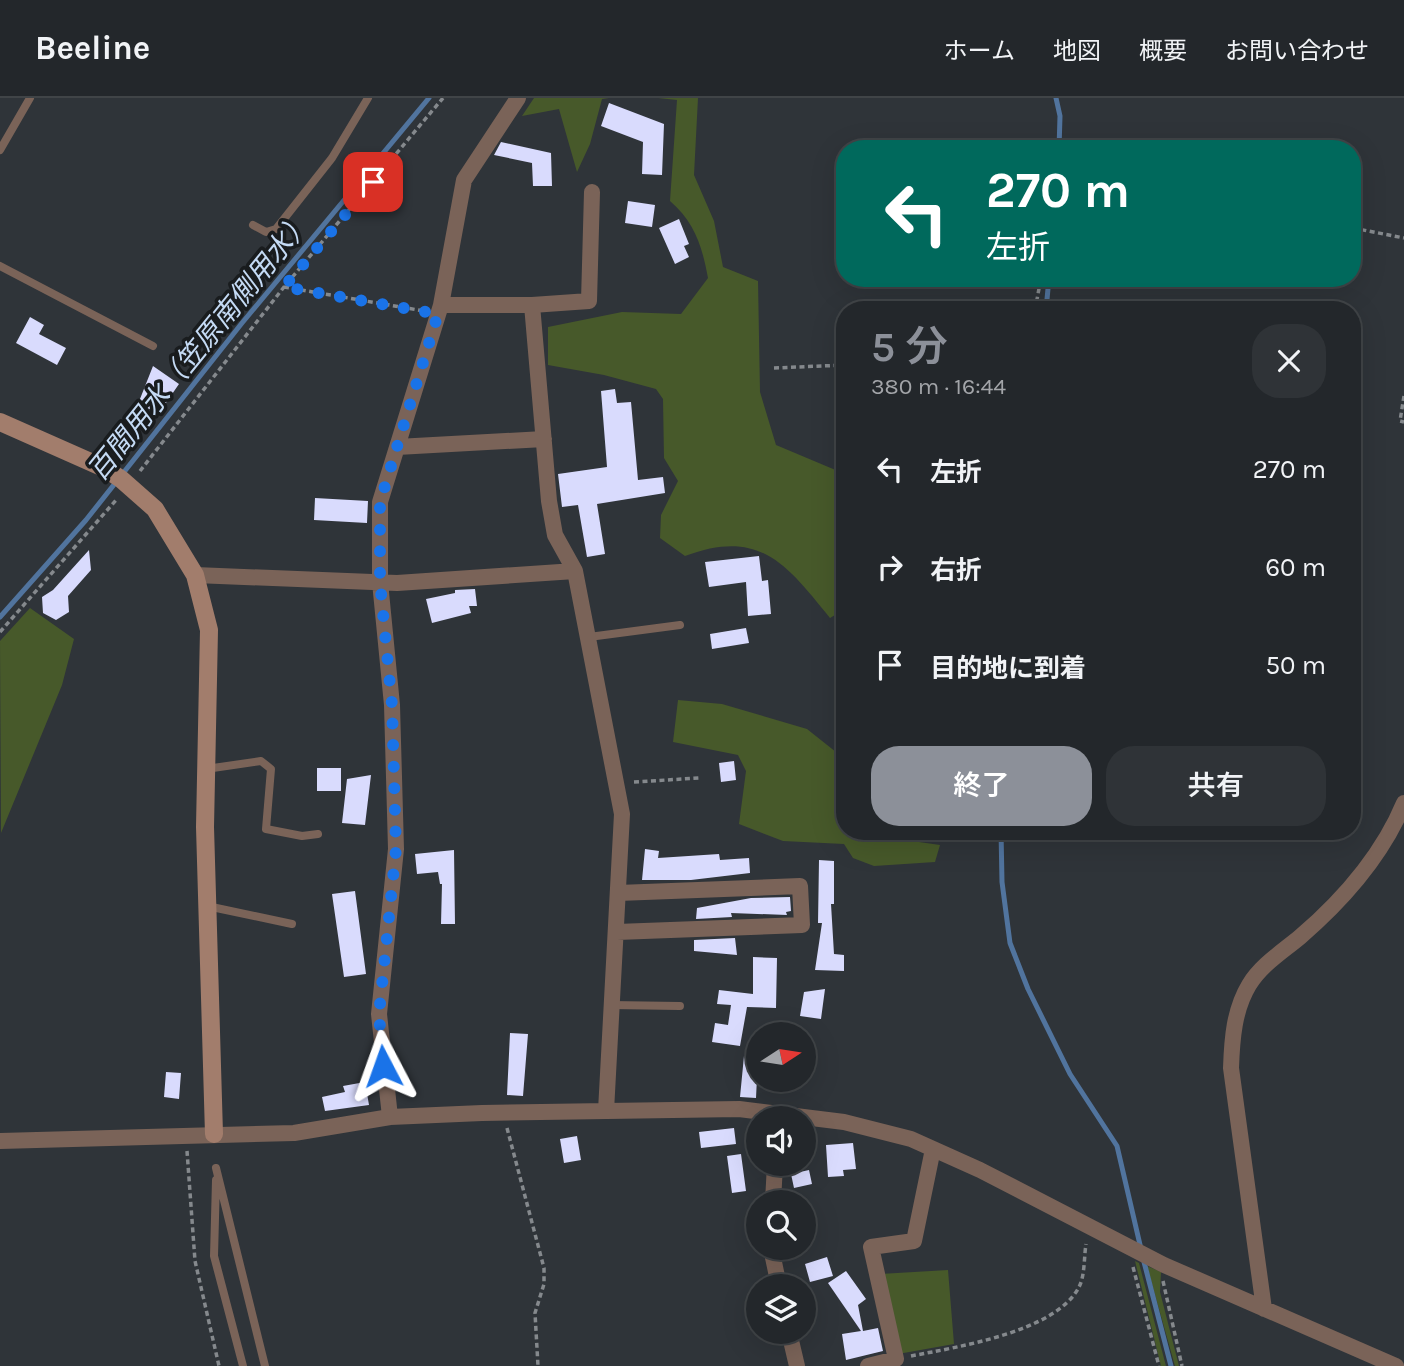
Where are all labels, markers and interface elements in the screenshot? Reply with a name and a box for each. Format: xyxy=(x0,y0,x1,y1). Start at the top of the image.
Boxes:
text: Beeline xyxy=(35,29,150,67)
text: ホーム xyxy=(944,37,1015,65)
text: 地図 xyxy=(1053,37,1101,65)
text: 概要 xyxy=(1139,37,1187,65)
text: お問い合わせ xyxy=(1225,37,1369,65)
pin xyxy=(343,152,403,212)
text: 270 m xyxy=(986,162,1130,219)
icon: arrive xyxy=(354,163,392,201)
icon: left xyxy=(871,168,962,259)
water label: 百間用水（笠原南側用水） xyxy=(81,205,318,487)
text: 左折 xyxy=(986,229,1050,266)
text: 5 分 xyxy=(871,322,948,372)
button: close xyxy=(1252,324,1326,398)
text: 380 m · 16:44 xyxy=(871,373,1006,400)
icon: left xyxy=(871,450,909,488)
text: 270 m xyxy=(1253,454,1326,485)
text: 左折 xyxy=(930,457,982,488)
icon: right xyxy=(871,548,909,586)
text: 60 m xyxy=(1265,552,1326,583)
text: 右折 xyxy=(930,555,982,586)
icon: arrive xyxy=(871,646,909,684)
text: 50 m xyxy=(1265,650,1326,681)
text: 目的地に到着 xyxy=(930,653,1086,684)
button: 終了 xyxy=(871,746,1092,826)
button: 共有 xyxy=(1106,746,1326,826)
north arrow xyxy=(746,1022,816,1092)
map controls xyxy=(746,1022,816,1344)
position arrow xyxy=(346,1029,420,1103)
button: sound xyxy=(746,1106,816,1176)
button: search xyxy=(746,1190,816,1260)
button: layers xyxy=(746,1274,816,1344)

